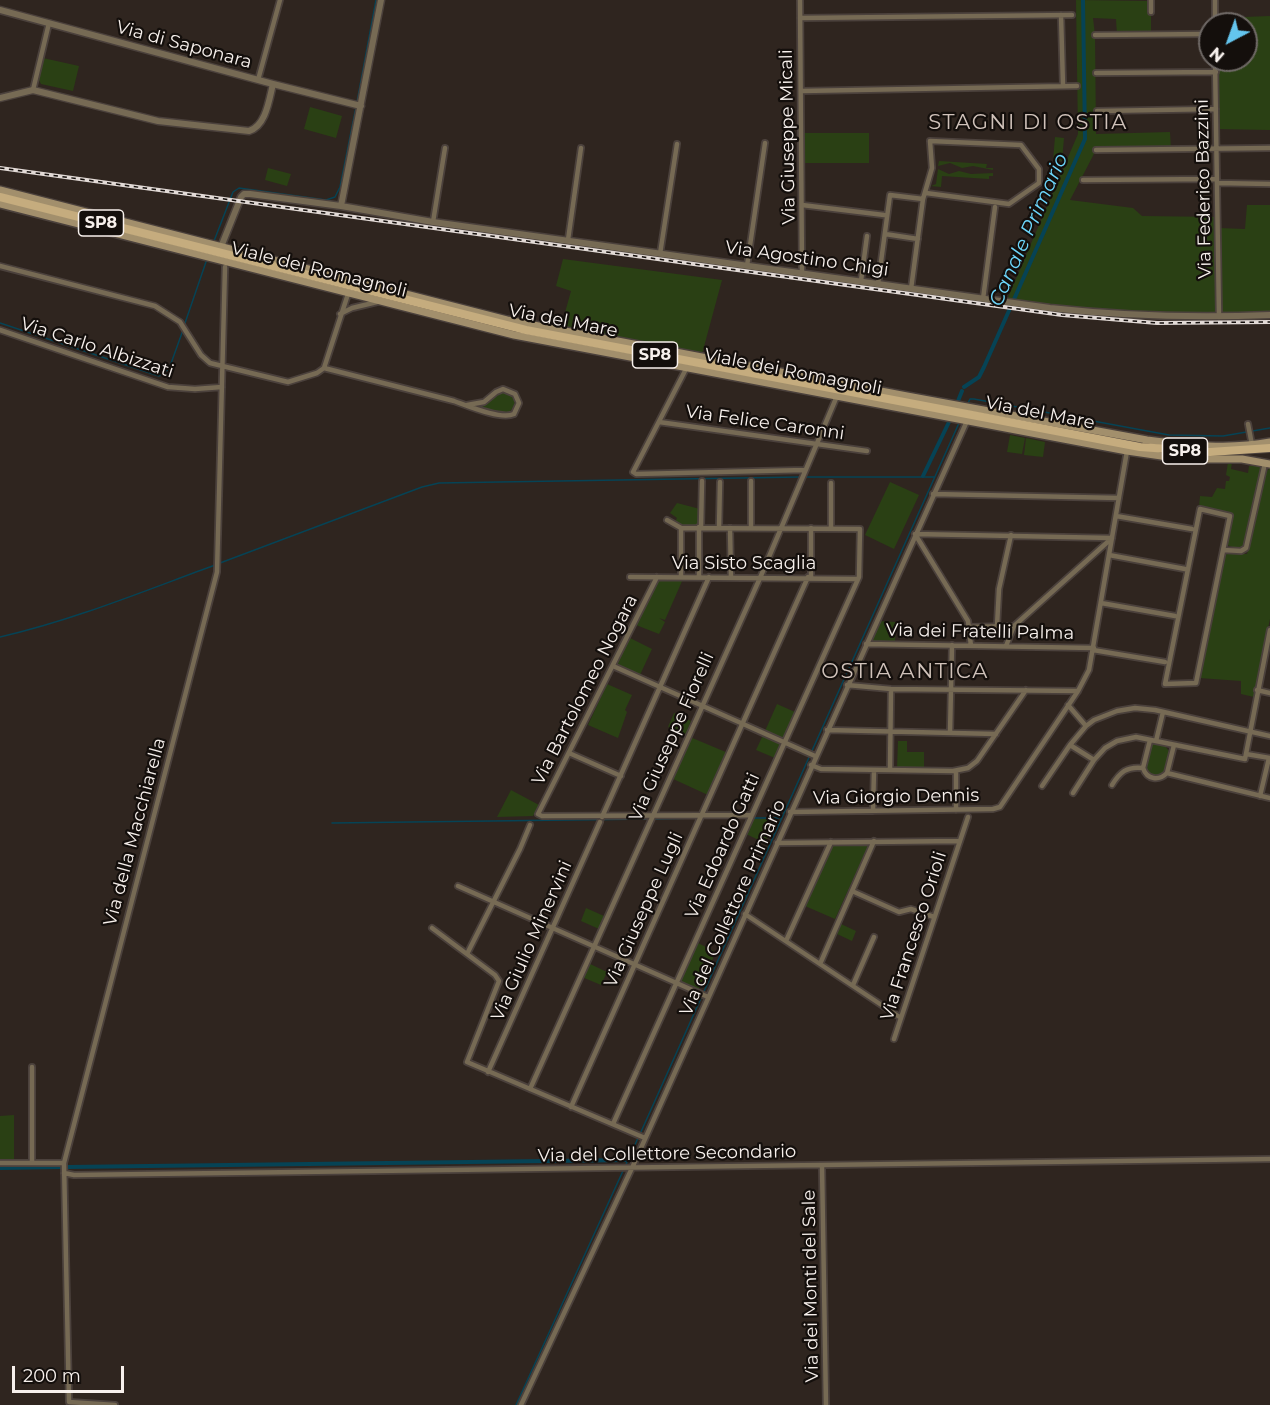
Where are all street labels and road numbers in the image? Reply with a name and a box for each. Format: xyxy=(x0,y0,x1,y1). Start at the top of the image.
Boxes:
street label: Via di Saponara xyxy=(114,17,254,73)
street label: Via Giuseppe Micali xyxy=(776,49,800,225)
street label: Via Federico Bazzini xyxy=(1192,99,1216,279)
road number: SP8 xyxy=(78,210,124,236)
street label: Via Agostino Chigi xyxy=(724,237,890,281)
street label: Viale dei Romagnoli xyxy=(229,238,409,302)
street label: Via del Mare xyxy=(507,300,619,342)
street label: Via Carlo Albizzati xyxy=(18,313,176,383)
road number: SP8 xyxy=(632,342,678,368)
street label: Viale dei Romagnoli xyxy=(702,344,884,400)
street label: Via del Mare xyxy=(984,392,1096,434)
street label: Via Felice Caronni xyxy=(684,401,846,445)
road number: SP8 xyxy=(1162,438,1208,464)
street label: Via Sisto Scaglia xyxy=(672,553,816,575)
street label: Via Bartolomeo Nogara xyxy=(528,591,642,789)
street label: Via dei Fratelli Palma xyxy=(886,620,1074,644)
street label: Via Giuseppe Fiorelli xyxy=(625,649,719,825)
street label: Via della Macchiarella xyxy=(99,735,171,929)
street label: Via Edoardo Gatti xyxy=(681,770,765,922)
street label: Via Giorgio Dennis xyxy=(813,785,979,809)
street label: Via del Collettore Primario xyxy=(675,796,791,1020)
street label: Via Giuseppe Lugli xyxy=(600,829,688,991)
street label: Via Francesco Orioli xyxy=(876,849,952,1023)
street label: Via Giulio Minervini xyxy=(487,858,577,1024)
street label: Via del Collettore Secondario xyxy=(538,1141,796,1167)
street label: Via dei Monti del Sale xyxy=(799,1190,823,1382)

